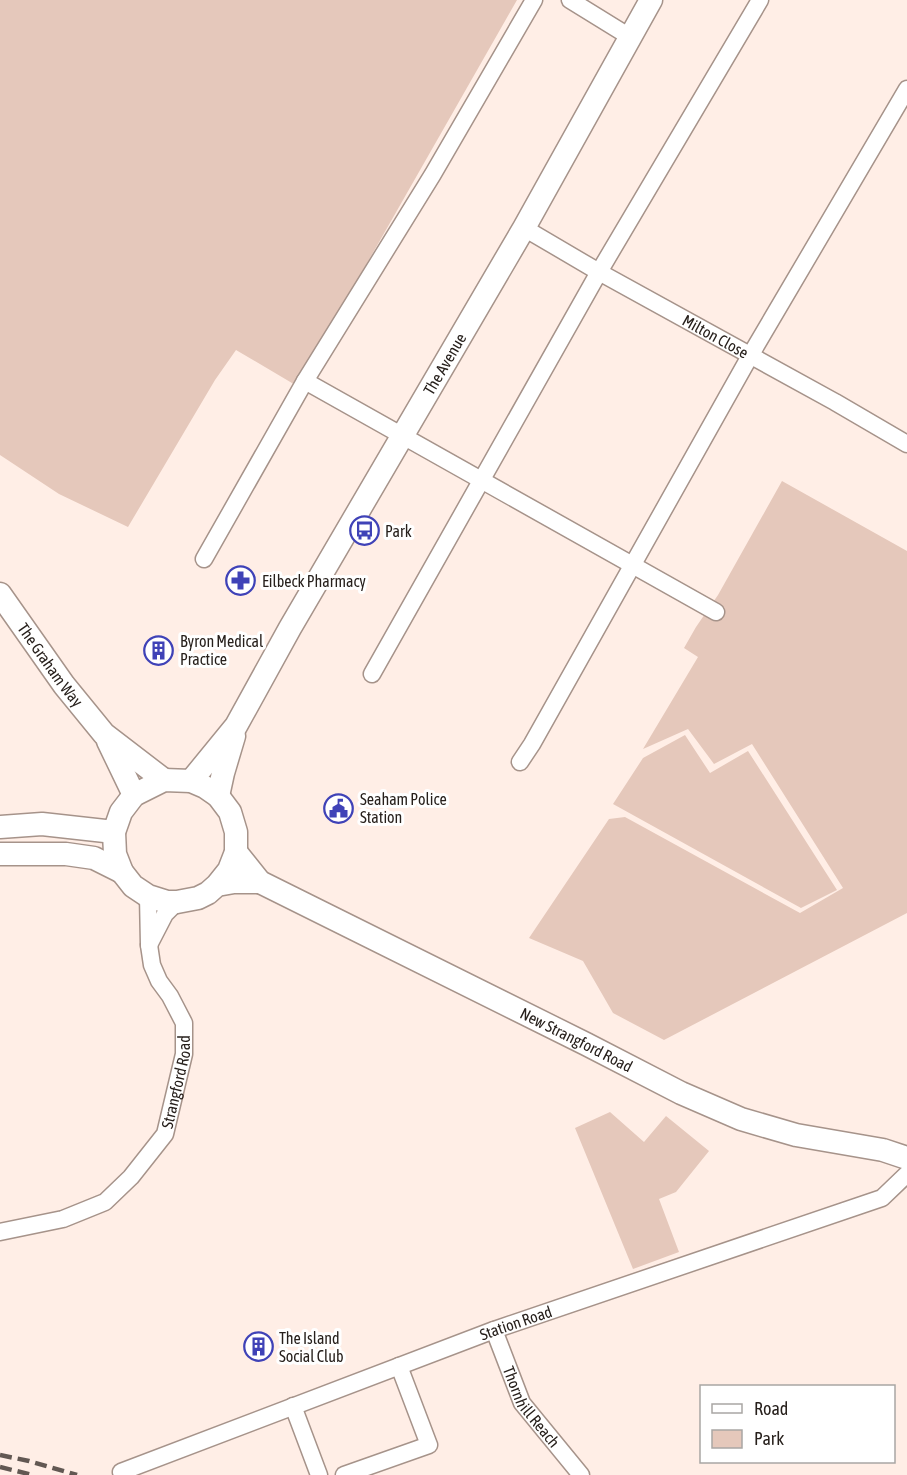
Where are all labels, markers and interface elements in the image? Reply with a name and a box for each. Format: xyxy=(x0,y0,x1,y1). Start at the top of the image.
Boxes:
street label: Milton Close xyxy=(679,311,752,362)
street label: The Avenue xyxy=(420,330,470,398)
bus stop icon: Park xyxy=(348,515,380,547)
place label: Park xyxy=(385,522,412,540)
pharmacy icon: Eilbeck Pharmacy xyxy=(225,565,257,597)
place label: Eilbeck Pharmacy xyxy=(262,572,366,591)
street label: The Graham Way xyxy=(14,620,87,711)
place label: Byron Medical Practice xyxy=(180,632,264,668)
building icon: Byron Medical Practice xyxy=(143,634,175,666)
place label: Seaham Police Station xyxy=(360,790,447,826)
public building icon: Seaham Police Station xyxy=(323,792,355,824)
street label: New Strangford Road xyxy=(517,1004,636,1075)
street label: Strangford Road xyxy=(158,1035,194,1130)
street label: Station Road xyxy=(477,1302,554,1344)
place label: The Island Social Club xyxy=(279,1329,343,1365)
building icon: The Island Social Club xyxy=(242,1331,274,1363)
street label: Thornhill Reach xyxy=(500,1364,563,1451)
legend xyxy=(700,1385,895,1463)
text: Road xyxy=(754,1398,788,1419)
text: Park xyxy=(754,1428,784,1449)

